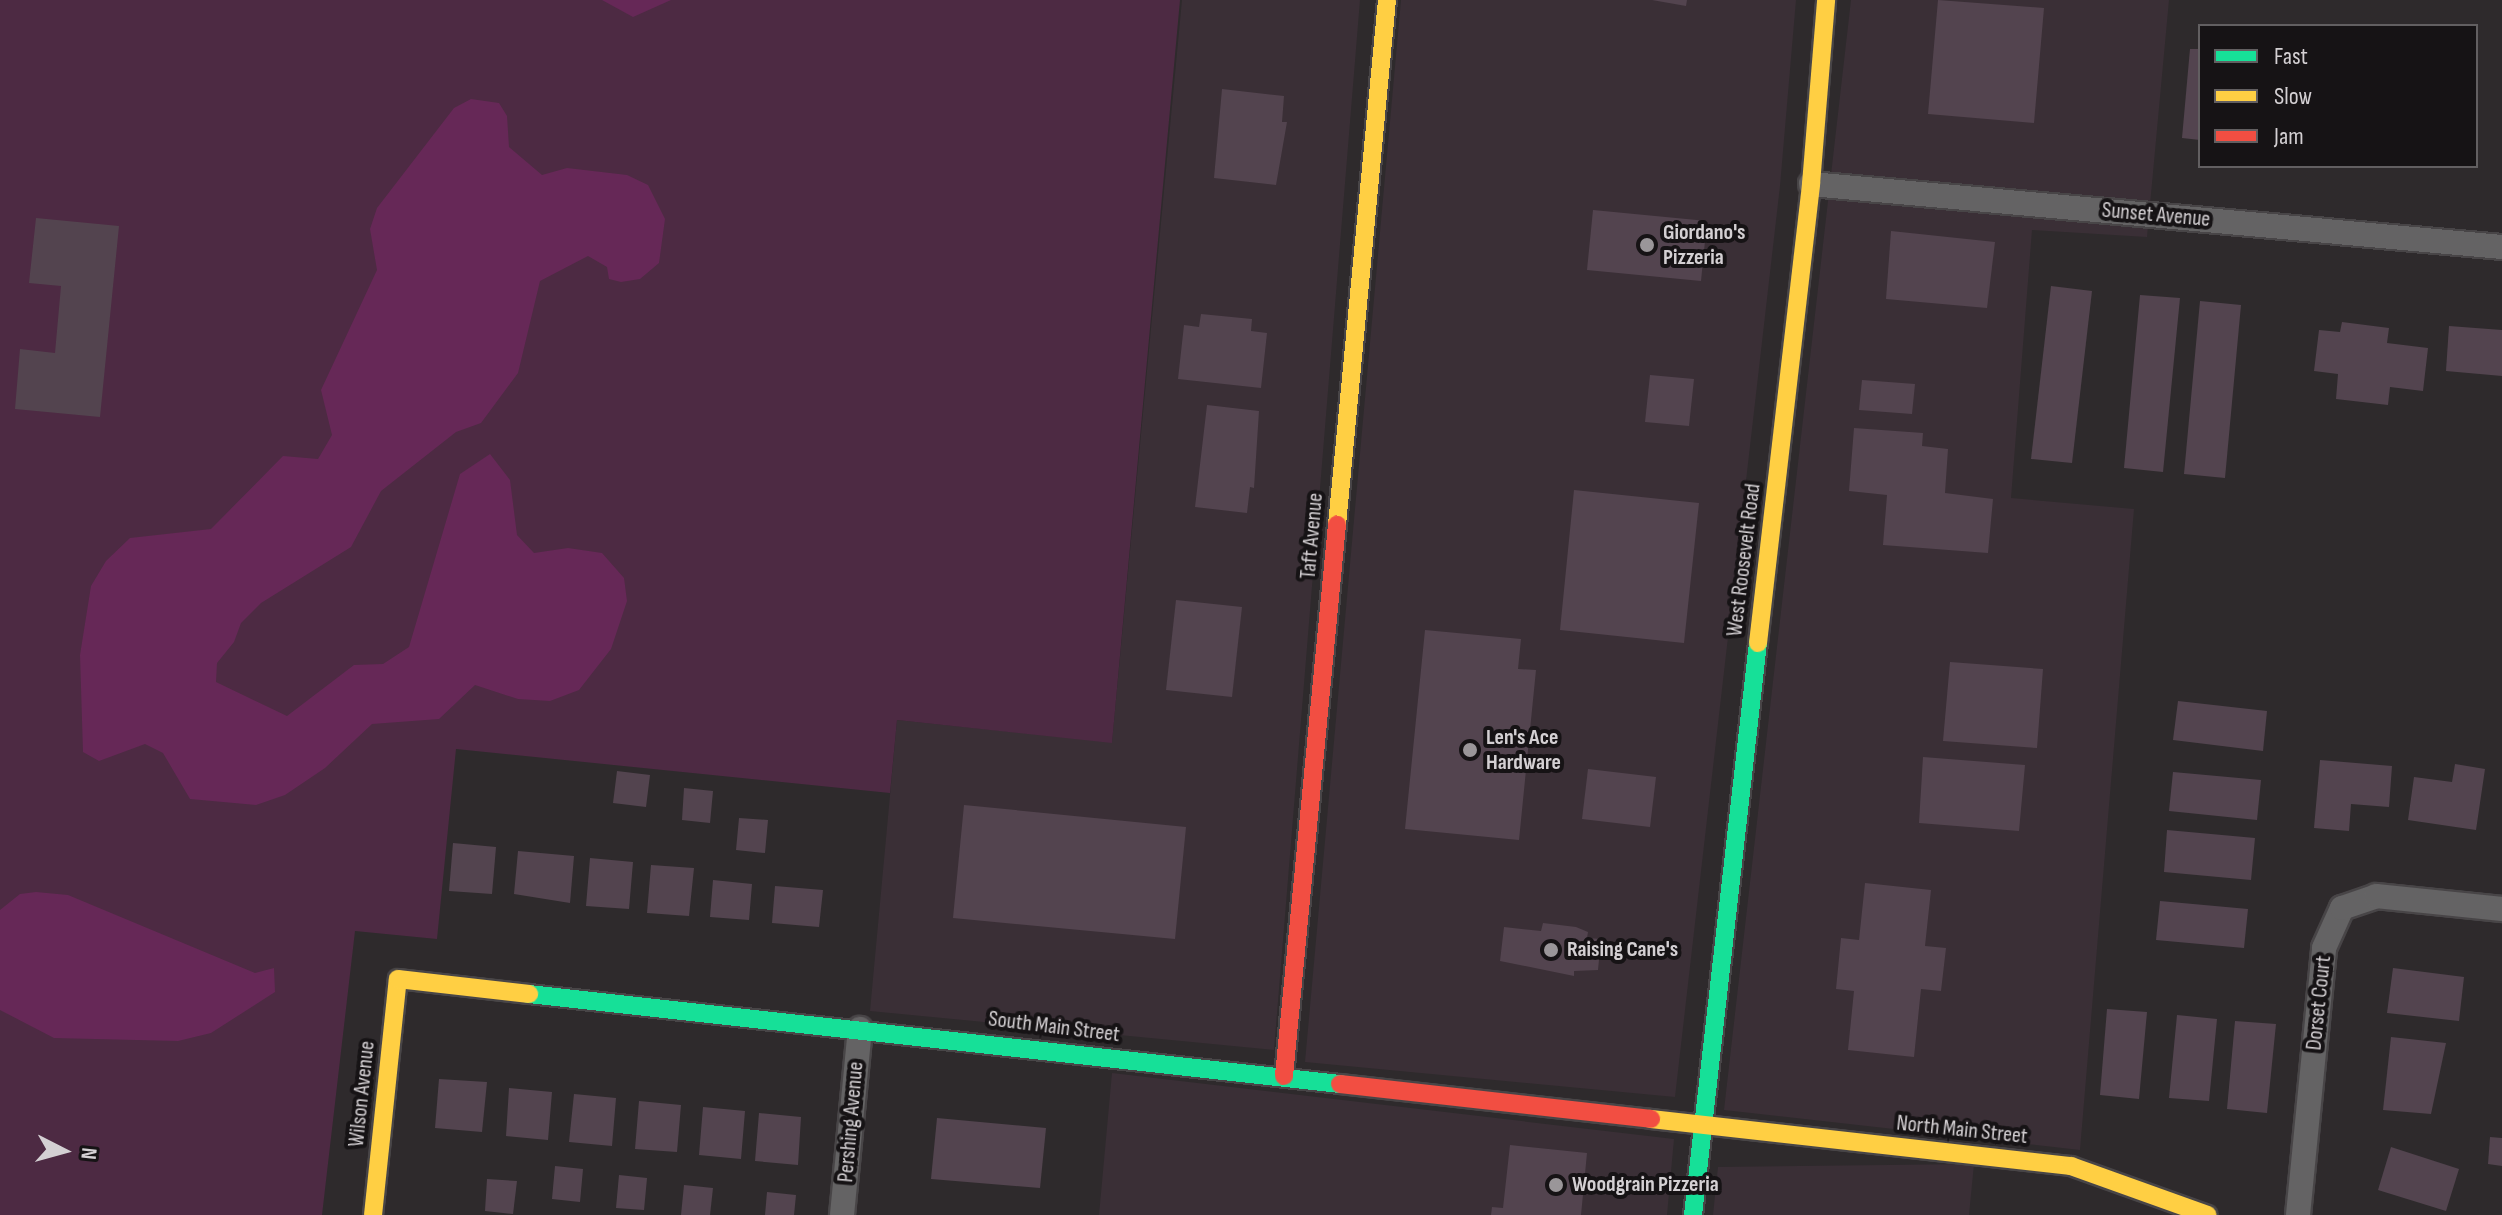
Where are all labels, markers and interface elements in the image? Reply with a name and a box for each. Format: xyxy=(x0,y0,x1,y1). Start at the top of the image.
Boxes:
legend xyxy=(2198,24,2478,168)
text: Fast xyxy=(2274,42,2308,71)
text: Slow xyxy=(2274,82,2312,111)
text: Jam xyxy=(2274,122,2304,151)
street label: Sunset Avenue xyxy=(2101,197,2211,233)
place label: Giordano's Pizzeria xyxy=(1663,219,1746,270)
marker: Giordano's Pizzeria xyxy=(1638,236,1656,254)
street label: West Roosevelt Road xyxy=(1722,482,1766,638)
street label: Taft Avenue xyxy=(1295,492,1329,580)
place label: Len's Ace Hardware xyxy=(1486,724,1561,776)
marker: Len's Ace Hardware xyxy=(1461,741,1479,759)
place label: Raising Cane's xyxy=(1567,937,1678,963)
marker: Raising Cane's xyxy=(1542,941,1560,959)
street label: Dorset Court xyxy=(2301,954,2337,1052)
street label: South Main Street xyxy=(987,1006,1121,1048)
street label: Wilson Avenue xyxy=(343,1040,381,1148)
street label: Pershing Avenue xyxy=(833,1061,869,1183)
street label: North Main Street xyxy=(1895,1110,2029,1150)
north arrow xyxy=(24,1111,104,1191)
text: N xyxy=(74,1146,102,1161)
place label: Woodgrain Pizzeria xyxy=(1572,1172,1719,1198)
marker: Woodgrain Pizzeria xyxy=(1547,1176,1565,1194)

